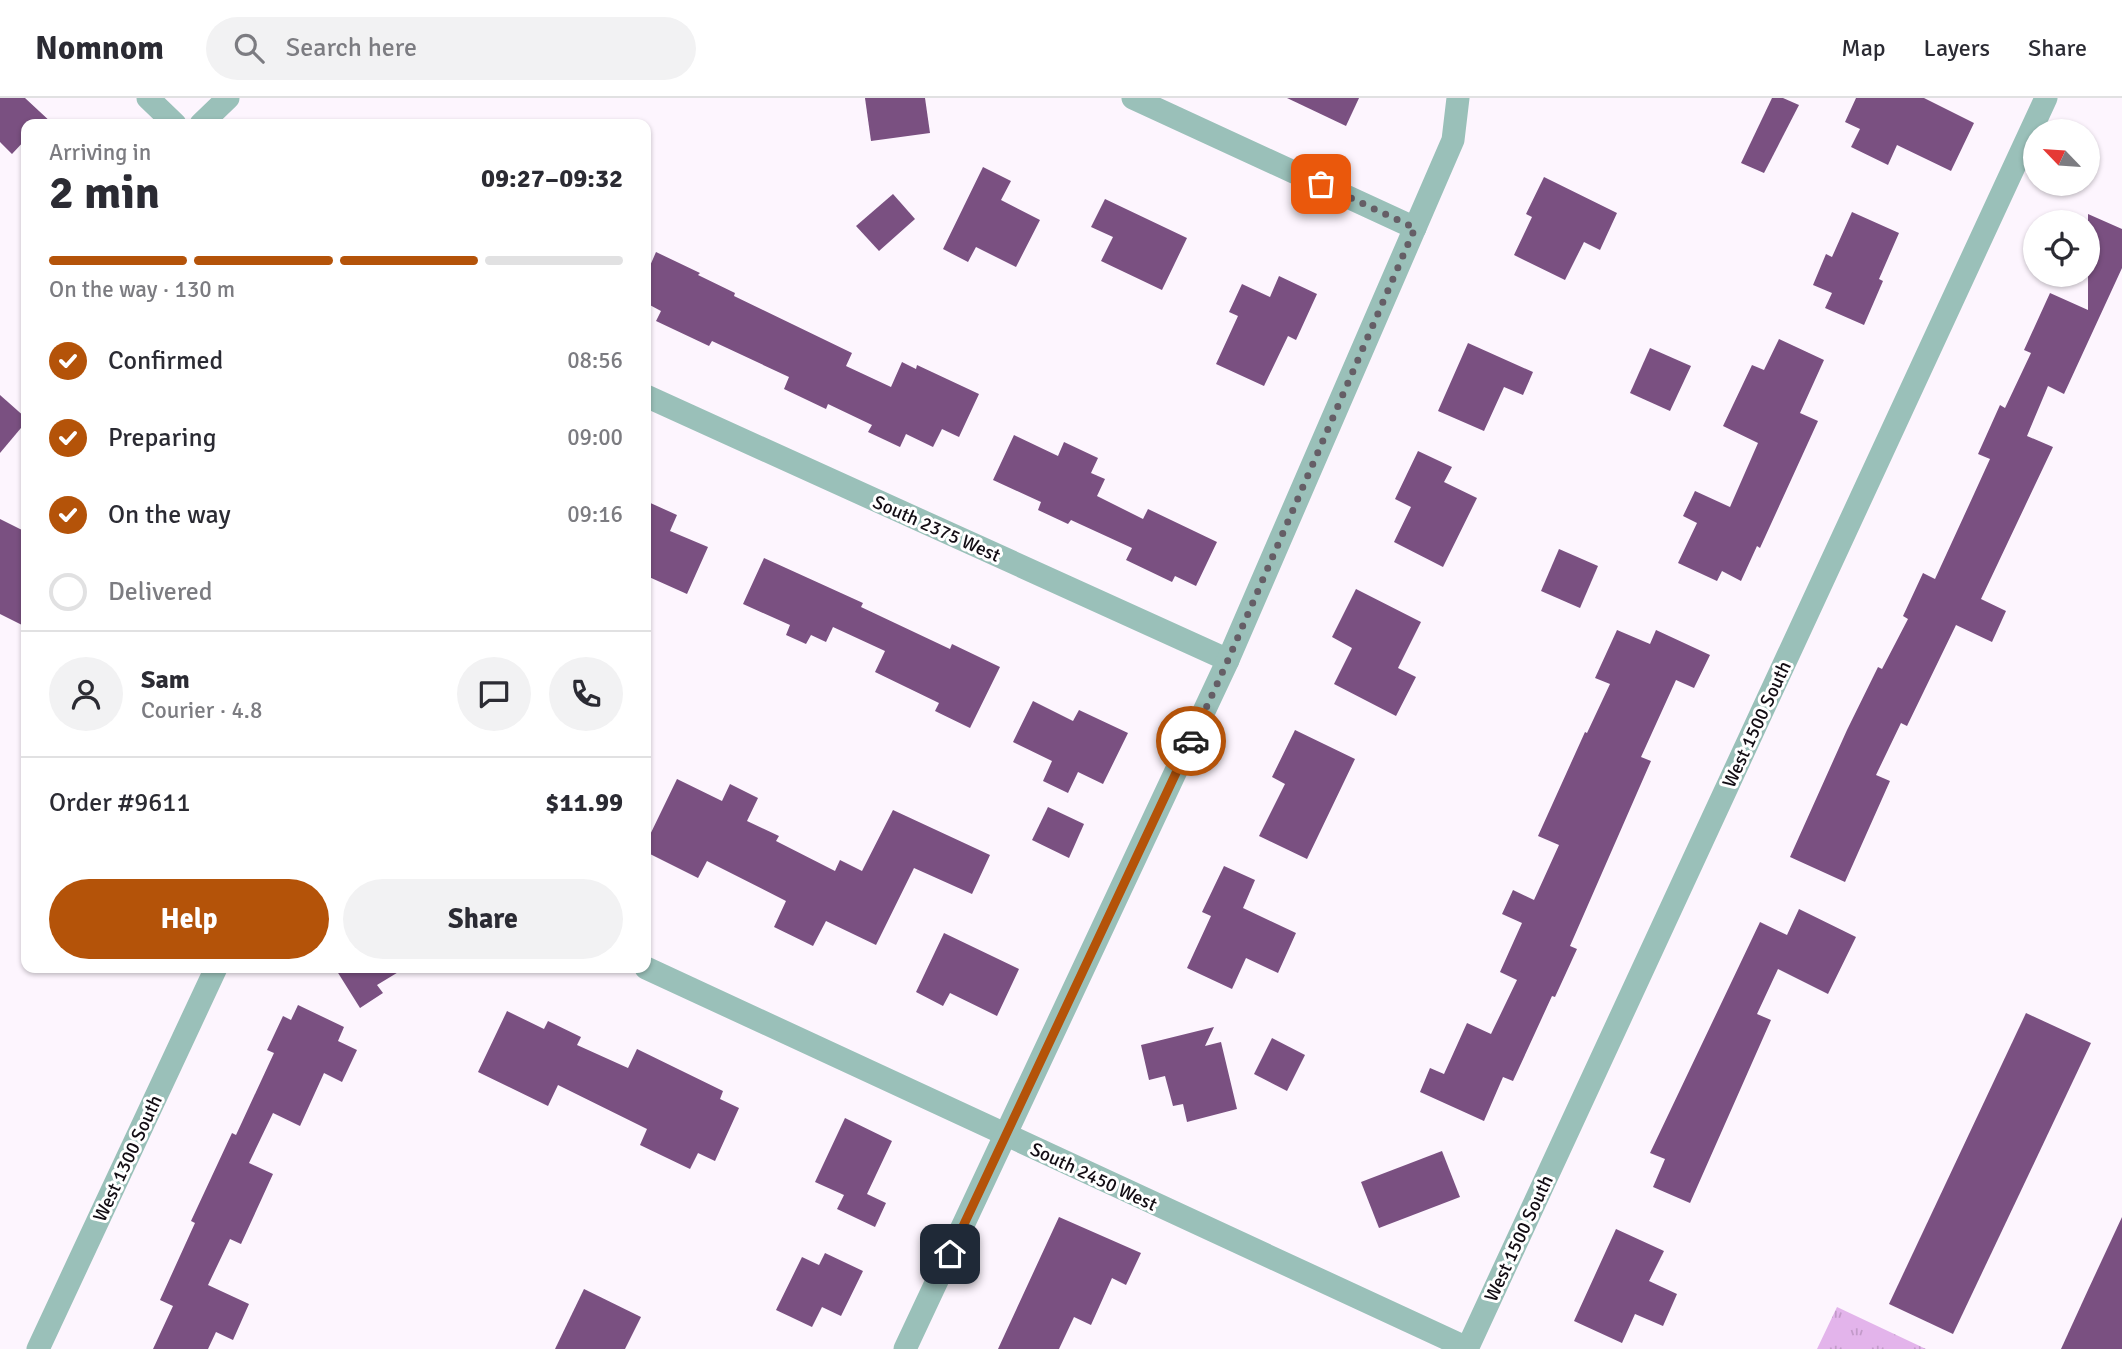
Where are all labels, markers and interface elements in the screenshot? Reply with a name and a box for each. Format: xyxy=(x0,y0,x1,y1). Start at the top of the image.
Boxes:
search box xyxy=(206,17,696,80)
text: Nomnom xyxy=(35,28,164,69)
icon: search xyxy=(230,29,268,67)
text: Search here xyxy=(286,32,417,64)
text: Map xyxy=(1841,33,1886,63)
text: Layers xyxy=(1924,33,1990,63)
text: Share xyxy=(2028,33,2087,63)
north arrow xyxy=(2023,119,2100,196)
map controls xyxy=(2023,119,2100,287)
text: Arriving in xyxy=(49,138,151,167)
pin xyxy=(1291,154,1351,214)
text: 09:27–09:32 xyxy=(481,163,623,195)
text: 2 min xyxy=(49,165,160,221)
icon: bag xyxy=(1302,165,1340,203)
button: locate xyxy=(2023,210,2100,287)
text: On the way · 130 m xyxy=(49,275,235,304)
icon: check xyxy=(49,342,87,380)
text: Confirmed xyxy=(108,345,223,377)
text: 08:56 xyxy=(567,346,623,375)
icon: check xyxy=(49,419,87,457)
text: Preparing xyxy=(108,422,216,454)
text: 09:00 xyxy=(567,423,623,452)
street label: South 2375 West xyxy=(869,490,1004,568)
icon: check xyxy=(49,496,87,534)
text: On the way xyxy=(108,499,231,531)
text: 09:16 xyxy=(567,500,623,529)
text: Delivered xyxy=(108,576,213,608)
button: person xyxy=(49,657,123,731)
button: chat xyxy=(457,657,531,731)
button: phone xyxy=(549,657,623,731)
street label: West 1500 South xyxy=(1717,657,1797,792)
text: Sam xyxy=(141,664,190,696)
text: Courier · 4.8 xyxy=(141,696,262,725)
courier xyxy=(1156,706,1226,776)
icon: car xyxy=(1172,722,1210,760)
text: Order #9611 xyxy=(49,787,190,819)
text: $11.99 xyxy=(545,787,623,819)
button: Help xyxy=(49,879,329,959)
button: Share xyxy=(343,879,623,959)
street label: West 1300 South xyxy=(88,1091,168,1226)
street label: South 2450 West xyxy=(1026,1137,1161,1217)
street label: West 1500 South xyxy=(1479,1171,1559,1306)
pin xyxy=(920,1224,980,1284)
icon: home xyxy=(931,1235,969,1273)

